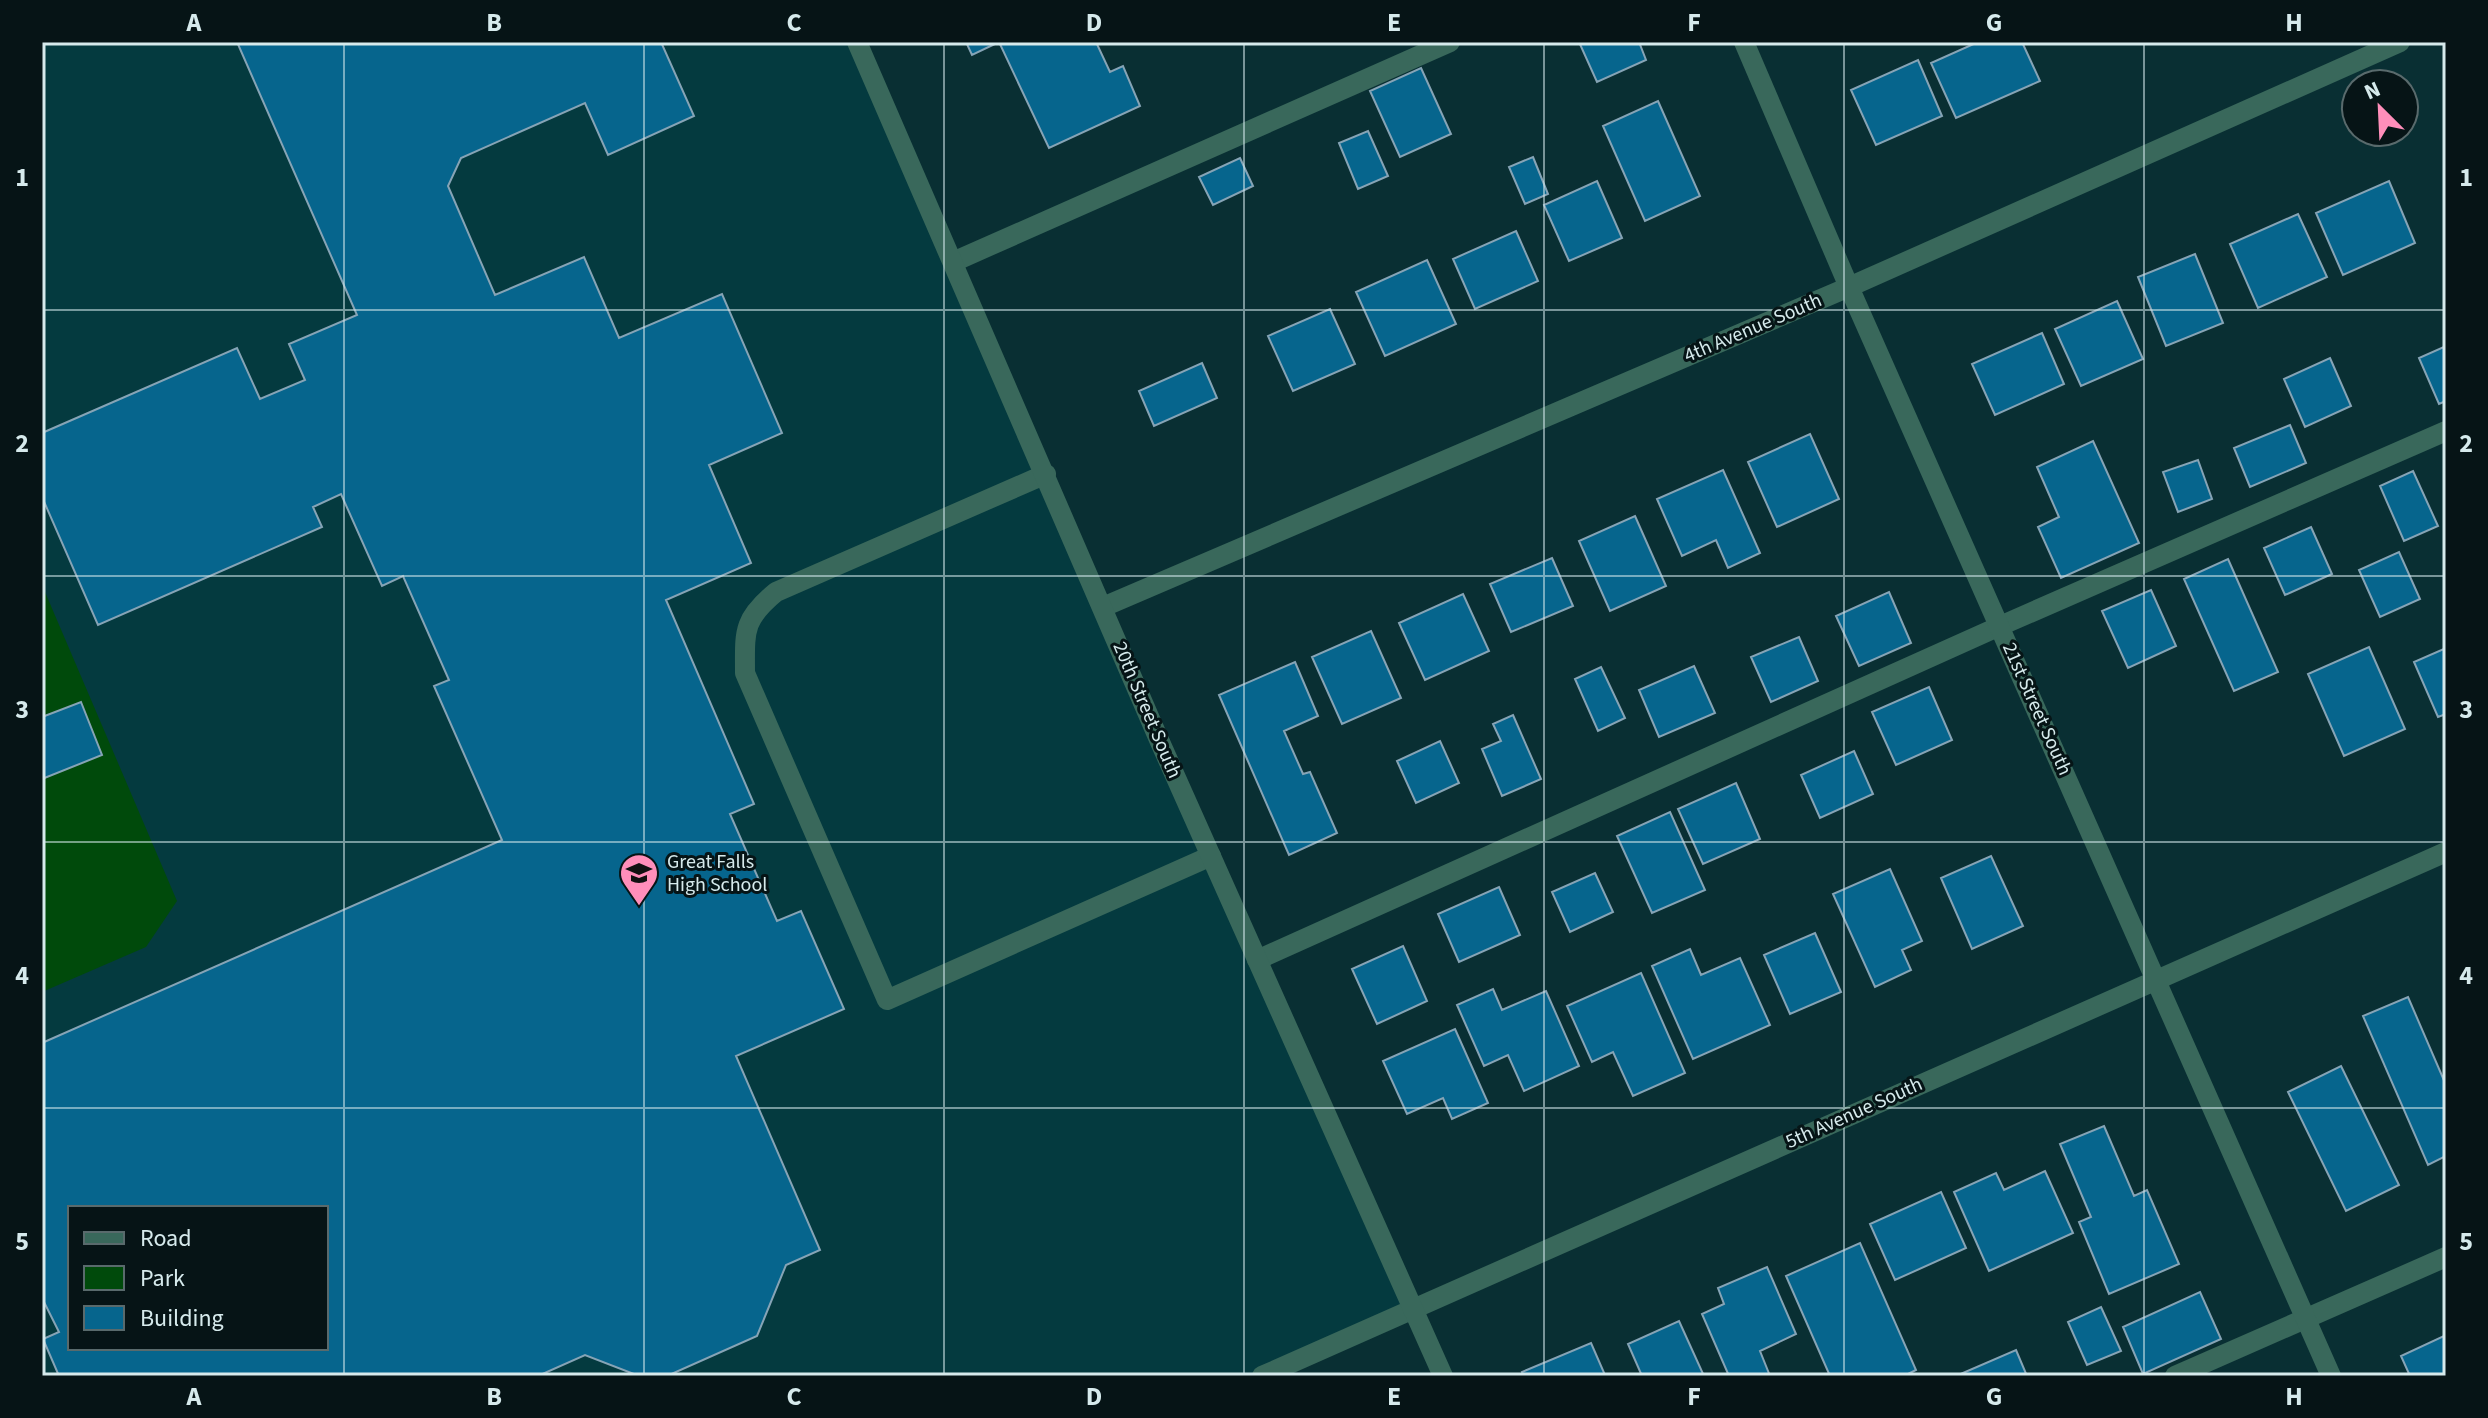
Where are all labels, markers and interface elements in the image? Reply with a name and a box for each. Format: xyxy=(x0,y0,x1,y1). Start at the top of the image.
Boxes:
text: A xyxy=(186,4,203,41)
text: B xyxy=(486,4,502,41)
text: C xyxy=(786,4,802,41)
text: D xyxy=(1086,4,1102,41)
text: E xyxy=(1387,4,1401,41)
text: F xyxy=(1687,4,1701,41)
text: G xyxy=(1986,4,2002,41)
text: H xyxy=(2285,4,2303,41)
north arrow xyxy=(2340,68,2420,148)
text: N xyxy=(2359,73,2385,108)
text: 1 xyxy=(15,159,29,196)
text: 1 xyxy=(2459,159,2473,196)
street label: 4th Avenue South xyxy=(1680,286,1826,370)
text: 2 xyxy=(15,425,29,462)
text: 2 xyxy=(2459,425,2473,462)
street label: 20th Street South xyxy=(1106,637,1188,783)
street label: 21st Street South xyxy=(1995,638,2079,780)
text: 3 xyxy=(15,691,29,728)
text: 3 xyxy=(2459,691,2473,728)
place label: Great Falls High School xyxy=(667,848,767,899)
school or university icon: Great Falls High School xyxy=(618,852,660,907)
text: 4 xyxy=(15,957,29,994)
text: 4 xyxy=(2459,957,2473,994)
street label: 5th Avenue South xyxy=(1781,1070,1927,1156)
legend xyxy=(68,1206,328,1350)
text: Road xyxy=(140,1221,192,1256)
text: 5 xyxy=(15,1223,29,1260)
text: 5 xyxy=(2459,1223,2473,1260)
text: Park xyxy=(140,1261,185,1296)
text: Building xyxy=(140,1301,224,1336)
text: A xyxy=(186,1378,203,1415)
text: B xyxy=(486,1378,502,1415)
text: C xyxy=(786,1378,802,1415)
text: D xyxy=(1086,1378,1102,1415)
text: E xyxy=(1387,1378,1401,1415)
text: F xyxy=(1687,1378,1701,1415)
text: G xyxy=(1986,1378,2002,1415)
text: H xyxy=(2285,1378,2303,1415)

